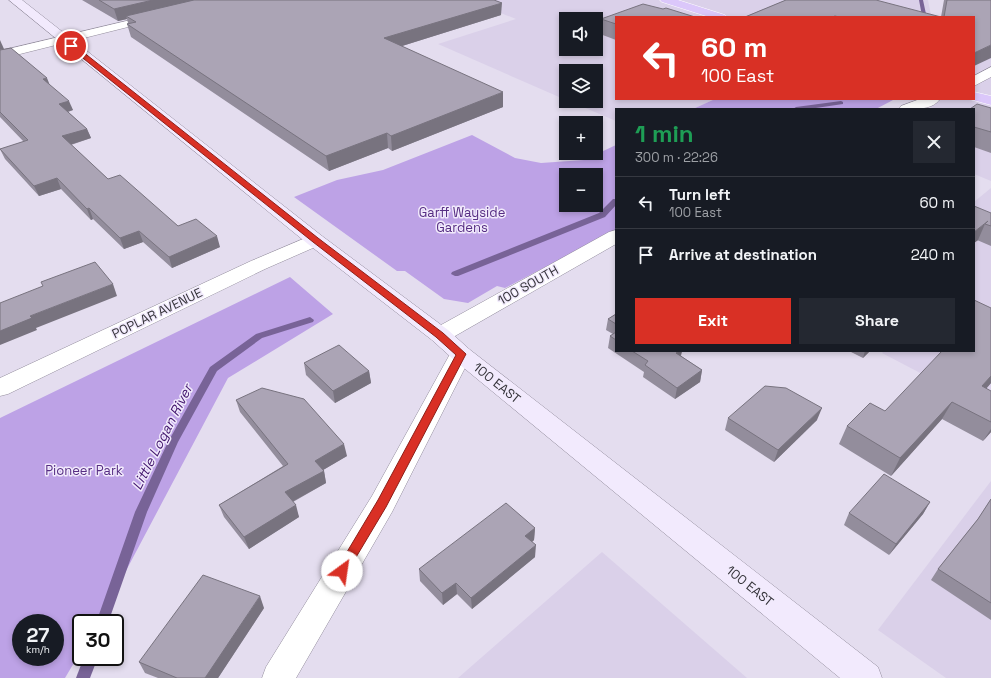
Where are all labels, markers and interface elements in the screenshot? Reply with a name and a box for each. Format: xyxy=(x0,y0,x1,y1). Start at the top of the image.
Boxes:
map controls xyxy=(559,12,603,212)
button: sound xyxy=(559,12,603,56)
pin xyxy=(54,29,88,63)
text: 60 m xyxy=(701,29,767,65)
icon: left xyxy=(635,32,687,84)
icon: arrive xyxy=(60,35,82,57)
button: layers xyxy=(559,64,603,108)
text: 100 East xyxy=(701,64,774,87)
button: + xyxy=(559,116,603,160)
text: 1 min xyxy=(635,118,694,149)
button: close xyxy=(913,121,955,163)
text: 300 m · 22:26 xyxy=(635,149,718,166)
button: − xyxy=(559,168,603,212)
text: Turn left xyxy=(669,185,731,204)
icon: left xyxy=(635,192,657,214)
text: 60 m xyxy=(919,193,955,212)
park label: Garff Wayside Gardens xyxy=(419,204,505,236)
text: 100 East xyxy=(669,204,722,221)
icon: arrive xyxy=(635,244,657,266)
text: Arrive at destination xyxy=(669,245,817,264)
text: 240 m xyxy=(911,245,955,264)
street label: 100 SOUTH xyxy=(495,261,561,309)
street label: POPLAR AVENUE xyxy=(109,284,205,342)
button: Exit xyxy=(635,298,791,344)
button: Share xyxy=(799,298,955,344)
street label: 100 EAST xyxy=(470,359,524,407)
water label: Little Logan River xyxy=(128,380,197,493)
park label: Pioneer Park xyxy=(45,462,123,479)
position arrow xyxy=(321,550,363,592)
street label: 100 EAST xyxy=(723,562,777,610)
speed limit sign: 30 xyxy=(72,614,124,666)
text: 27 xyxy=(27,622,49,648)
text: km/h xyxy=(26,643,50,656)

